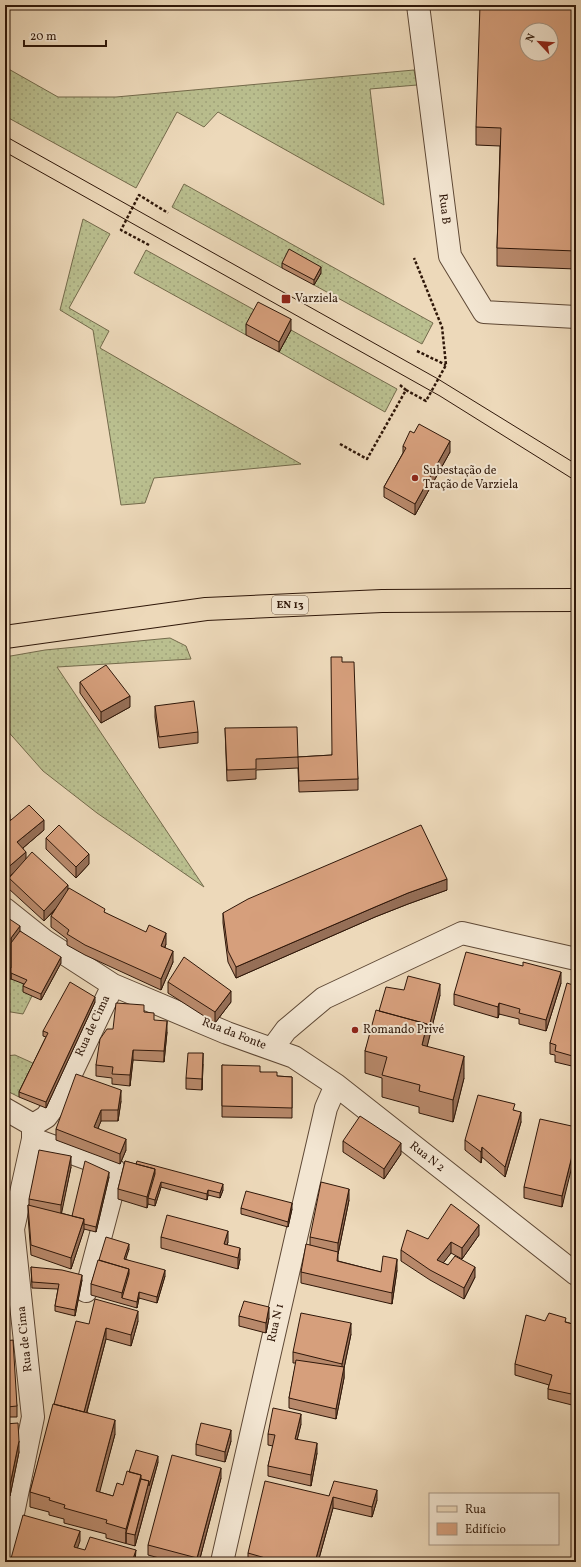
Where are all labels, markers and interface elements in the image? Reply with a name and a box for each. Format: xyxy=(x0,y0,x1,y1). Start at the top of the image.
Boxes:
scale bar xyxy=(24,22,106,48)
north arrow xyxy=(519,22,559,62)
text: 20 m xyxy=(30,29,57,45)
text: N xyxy=(523,31,540,45)
street label: Rua B xyxy=(434,193,454,225)
place label: Varziela xyxy=(295,291,338,307)
marker: Varziela xyxy=(280,293,292,305)
place label: Subestação de Tração de Varziela xyxy=(423,463,518,493)
marker: Subestação de Tração de Varziela xyxy=(410,473,420,483)
road number: EN 13 xyxy=(272,596,308,614)
street label: Rua de Cima xyxy=(72,993,114,1059)
street label: Rua da Fonte xyxy=(199,1014,269,1054)
place label: Romando Privé xyxy=(363,1022,444,1038)
marker: Romando Privé xyxy=(350,1025,360,1035)
street label: Rua N 2 xyxy=(406,1138,448,1176)
street label: Rua N 1 xyxy=(264,1302,288,1344)
street label: Rua de Cima xyxy=(14,1305,36,1373)
legend xyxy=(429,1493,559,1545)
text: Rua xyxy=(465,1502,486,1518)
text: Edifício xyxy=(465,1522,506,1538)

